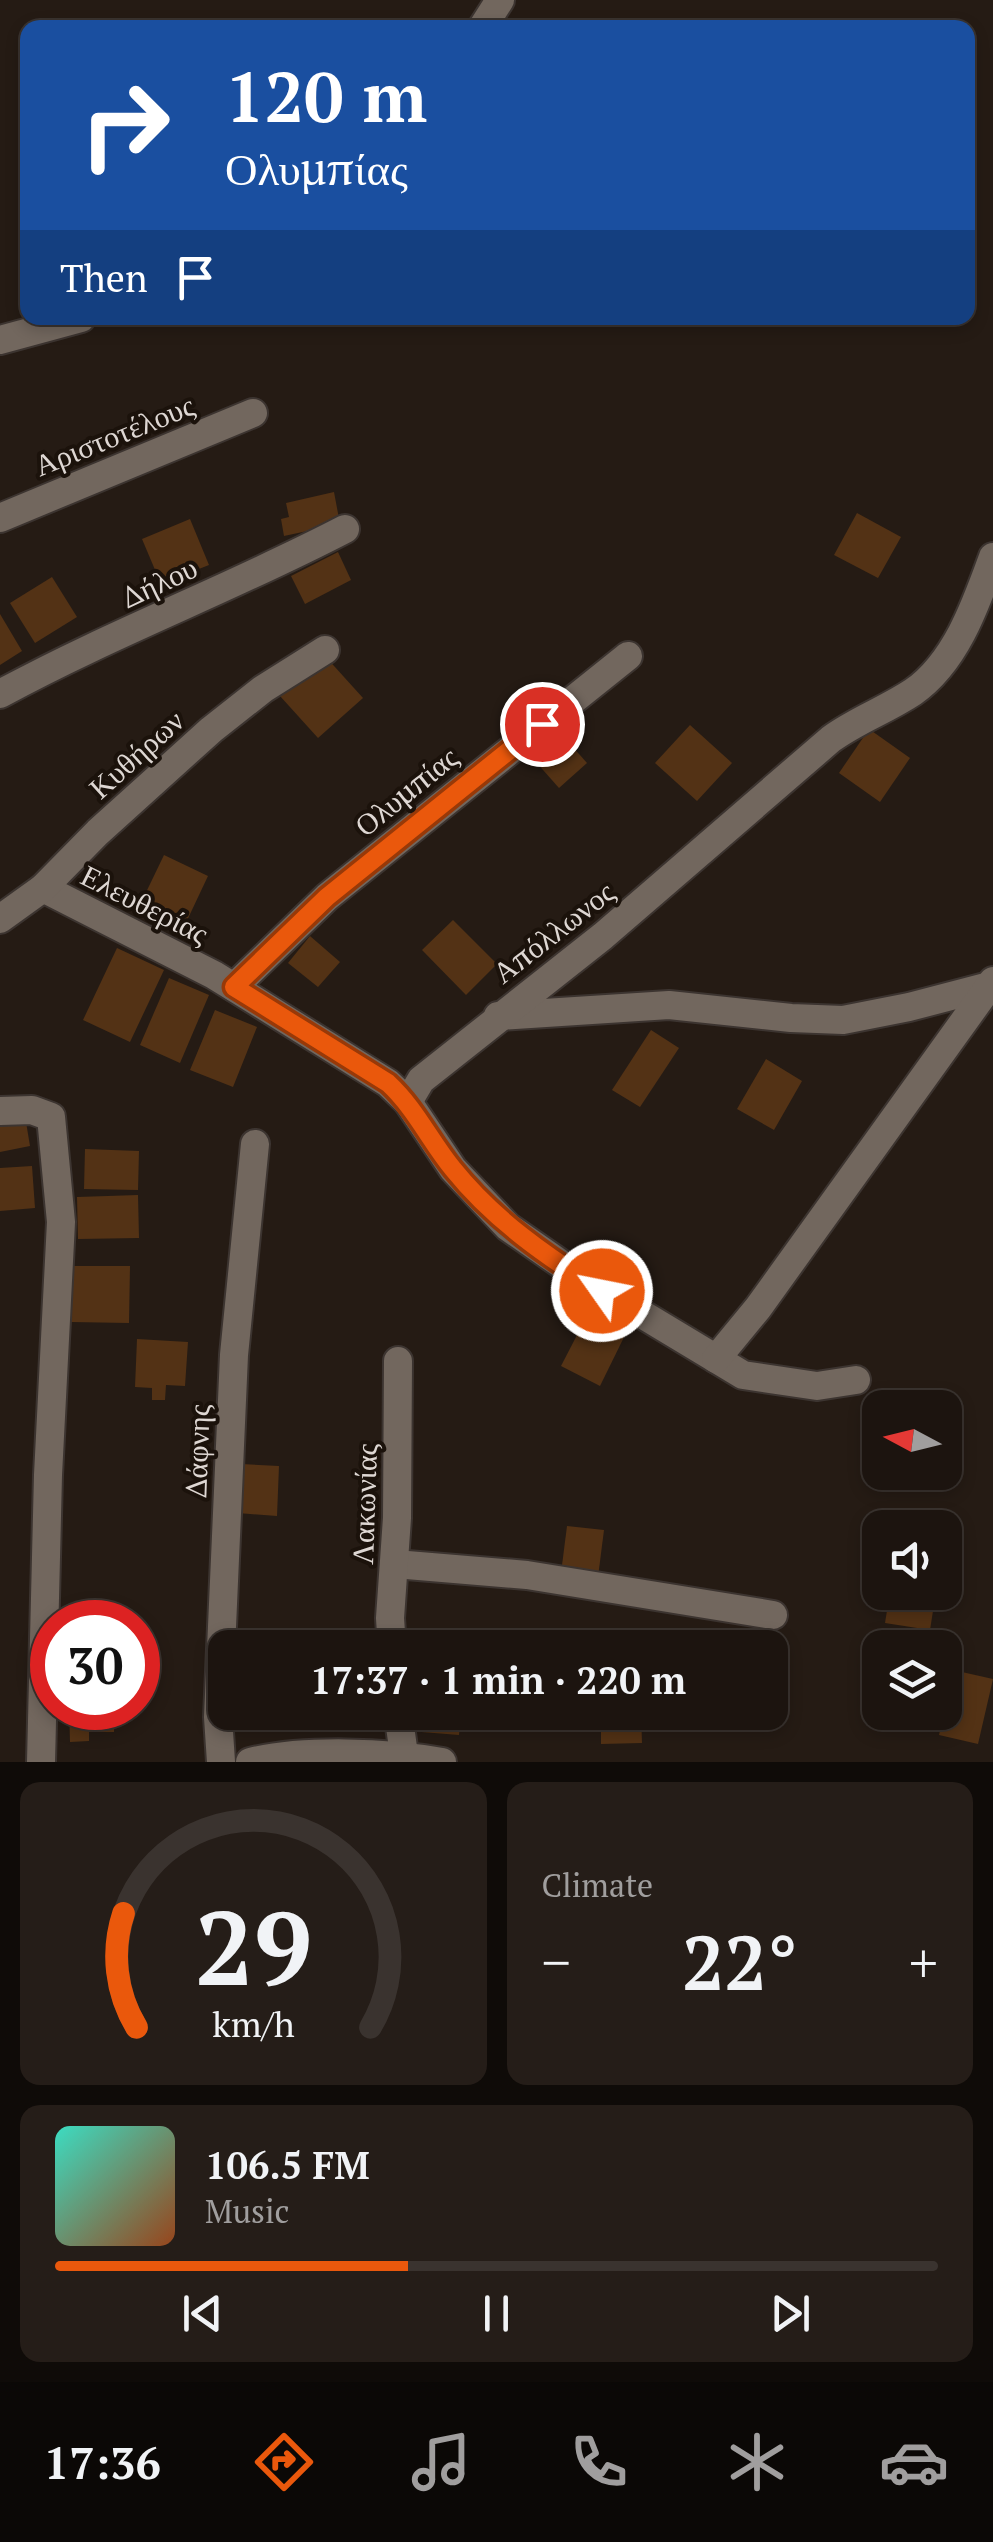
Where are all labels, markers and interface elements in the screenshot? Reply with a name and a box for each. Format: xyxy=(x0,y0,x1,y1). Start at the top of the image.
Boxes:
text: 120 m xyxy=(225,49,427,142)
icon: right xyxy=(60,60,190,190)
text: Ολυμπίας xyxy=(225,138,408,198)
icon: arrive xyxy=(168,250,223,305)
text: Then xyxy=(60,253,148,303)
street label: Αριστοτέλους xyxy=(28,385,200,485)
street label: Δήλου xyxy=(115,547,203,617)
pin xyxy=(500,682,585,767)
icon: arrive xyxy=(515,697,570,752)
street label: Κυθήρων xyxy=(80,701,192,807)
street label: Ολυμπίας xyxy=(346,737,466,845)
street label: Ελευθερίας xyxy=(74,855,216,953)
street label: Απόλλωνος xyxy=(484,872,622,992)
position arrow xyxy=(550,1239,654,1343)
north arrow xyxy=(862,1390,962,1490)
map controls xyxy=(862,1390,962,1730)
street label: Δάφνης xyxy=(175,1403,219,1498)
street label: Λακωνίας xyxy=(342,1443,386,1565)
button: sound xyxy=(862,1510,962,1610)
speed limit sign: 30 xyxy=(30,1600,160,1730)
button: layers xyxy=(862,1630,962,1730)
text: 17:37 · 1 min · 220 m xyxy=(310,1655,686,1705)
text: Climate xyxy=(542,1864,653,1906)
text: 29 xyxy=(194,1877,312,2015)
text: 22° xyxy=(682,1912,798,2011)
text: − xyxy=(542,1925,571,1998)
text: + xyxy=(909,1925,938,1998)
text: km/h xyxy=(212,2000,295,2047)
text: 106.5 FM xyxy=(205,2140,370,2190)
text: Music xyxy=(205,2190,290,2232)
icon: previous xyxy=(175,2286,230,2341)
icon: pause xyxy=(469,2286,524,2341)
icon: next xyxy=(763,2286,818,2341)
icon: directions xyxy=(249,2427,319,2497)
icon: music xyxy=(406,2427,476,2497)
icon: phone xyxy=(564,2427,634,2497)
icon: climate xyxy=(722,2427,792,2497)
icon: car xyxy=(879,2427,949,2497)
text: 17:36 xyxy=(44,2432,161,2492)

